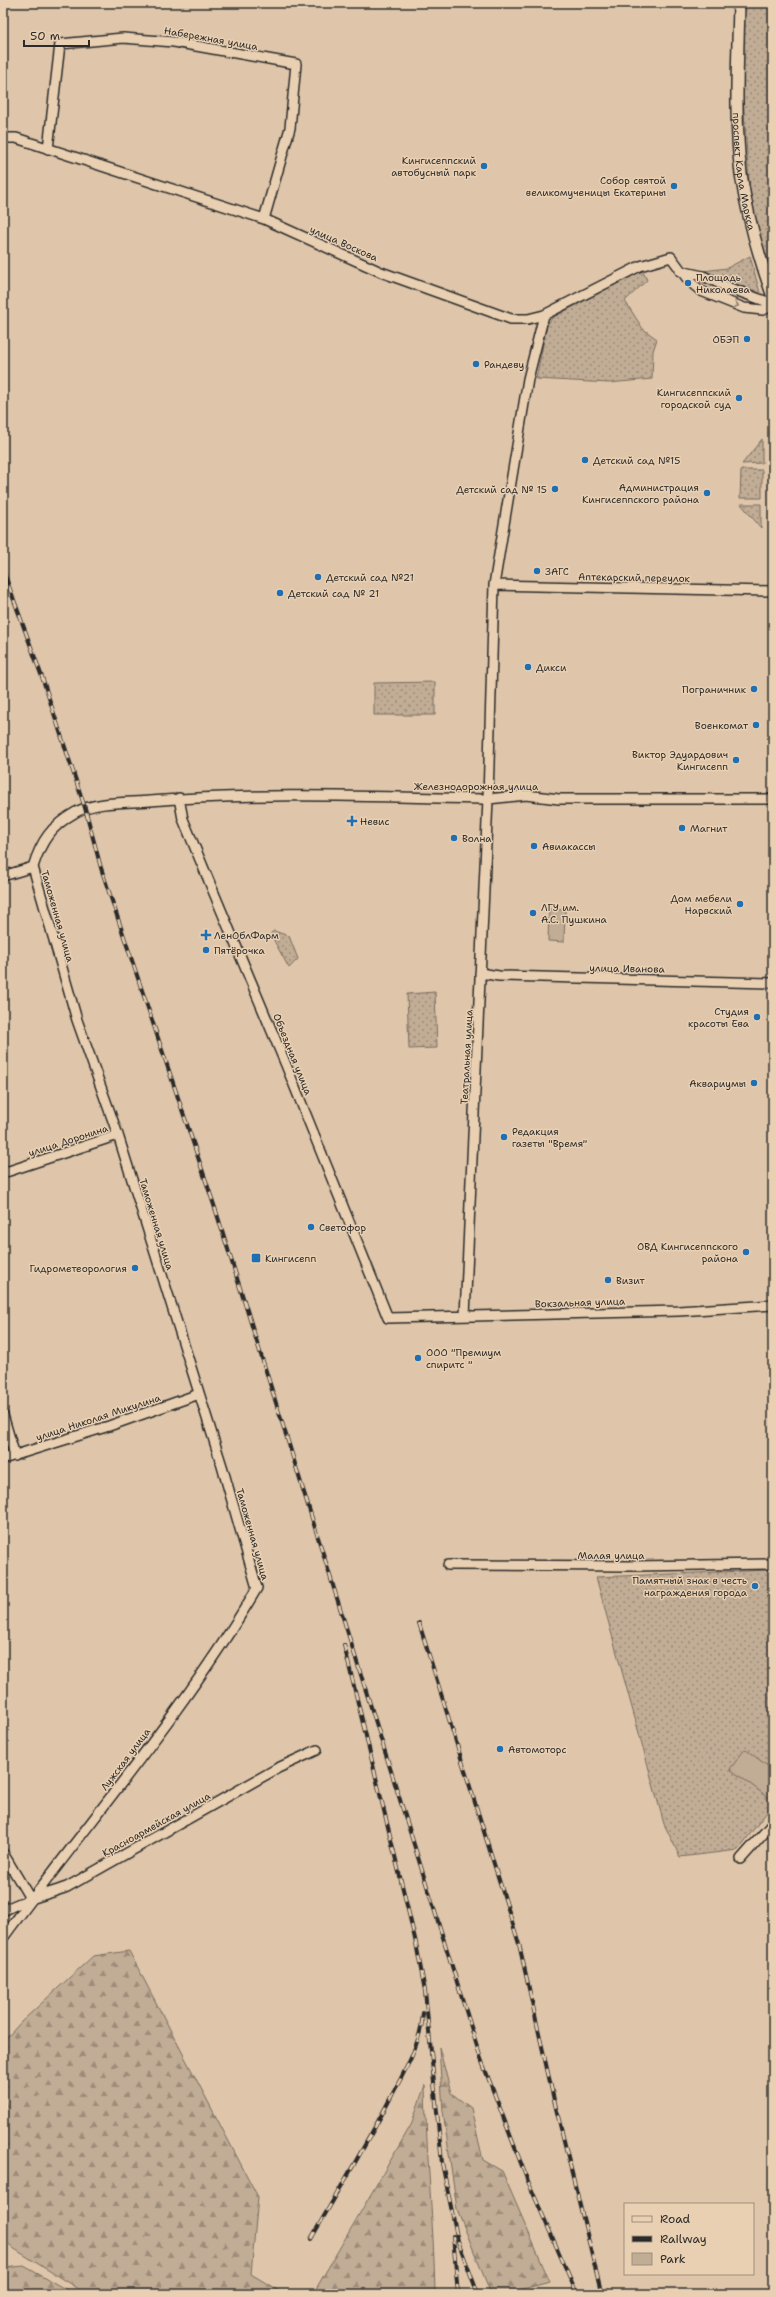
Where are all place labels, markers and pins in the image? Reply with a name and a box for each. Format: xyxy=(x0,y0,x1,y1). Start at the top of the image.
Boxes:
place label: Кингисеппский автобусный парк xyxy=(391,154,477,179)
marker: Кингисеппский автобусный парк xyxy=(479,161,489,171)
place label: Собор святой великомученицы Екатерины xyxy=(526,174,666,199)
marker: Собор святой великомученицы Екатерины xyxy=(669,181,679,191)
place label: Площадь Николаева xyxy=(696,271,750,296)
marker: Площадь Николаева xyxy=(683,278,693,288)
place label: ОБЭП xyxy=(713,333,739,346)
marker: ОБЭП xyxy=(742,334,752,344)
place label: Рандеву xyxy=(484,358,525,371)
marker: Рандеву xyxy=(471,359,481,369)
place label: Кингисеппский городской суд xyxy=(657,386,732,411)
marker: Кингисеппский городской суд xyxy=(734,393,744,403)
place label: Детский сад №15 xyxy=(593,454,680,467)
marker: Детский сад №15 xyxy=(580,455,590,465)
place label: Администрация Кингисеппского района xyxy=(582,481,700,506)
place label: Детский сад № 15 xyxy=(456,483,547,496)
marker: Детский сад № 15 xyxy=(550,484,560,494)
marker: Администрация Кингисеппского района xyxy=(702,488,712,498)
place label: ЗАГС xyxy=(545,565,569,578)
marker: ЗАГС xyxy=(532,566,542,576)
place label: Детский сад №21 xyxy=(326,571,414,584)
marker: Детский сад №21 xyxy=(313,572,323,582)
place label: Детский сад № 21 xyxy=(288,587,379,600)
marker: Детский сад № 21 xyxy=(275,588,285,598)
place label: Дикси xyxy=(536,661,567,674)
marker: Дикси xyxy=(523,662,533,672)
place label: Пограничник xyxy=(682,683,747,696)
marker: Пограничник xyxy=(749,684,759,694)
place label: Военкомат xyxy=(695,719,749,732)
marker: Военкомат xyxy=(751,720,761,730)
place label: Виктор Эдуардович Кингисепп xyxy=(632,748,728,773)
marker: Виктор Эдуардович Кингисепп xyxy=(731,755,741,765)
place label: Невис xyxy=(360,815,390,828)
marker: Невис xyxy=(347,816,357,826)
place label: Магнит xyxy=(690,822,728,835)
marker: Магнит xyxy=(677,823,687,833)
place label: Волна xyxy=(462,832,492,845)
marker: Волна xyxy=(449,833,459,843)
place label: Авиакассы xyxy=(542,840,596,853)
marker: Авиакассы xyxy=(529,841,539,851)
place label: Дом мебели Нарвский xyxy=(670,892,732,917)
marker: Дом мебели Нарвский xyxy=(735,899,745,909)
place label: ЛГУ им. А.С. Пушкина xyxy=(541,901,608,926)
marker: ЛГУ им. А.С. Пушкина xyxy=(528,908,538,918)
place label: ЛенОблФарм xyxy=(214,929,279,942)
marker: ЛенОблФарм xyxy=(201,930,211,940)
place label: Пятёрочка xyxy=(214,944,265,957)
marker: Пятёрочка xyxy=(201,945,211,955)
place label: Студия красоты Ева xyxy=(688,1005,750,1030)
marker: Студия красоты Ева xyxy=(752,1012,762,1022)
place label: Аквариумы xyxy=(689,1077,746,1090)
marker: Аквариумы xyxy=(749,1078,759,1088)
place label: Редакция газеты "Время" xyxy=(512,1125,587,1150)
marker: Редакция газеты "Время" xyxy=(499,1132,509,1142)
place label: Светофор xyxy=(319,1221,366,1234)
marker: Светофор xyxy=(306,1222,316,1232)
place label: ОВД Кингисеппского района xyxy=(637,1240,739,1265)
marker: ОВД Кингисеппского района xyxy=(741,1247,751,1257)
marker: Кингисепп xyxy=(250,1252,262,1264)
place label: Кингисепп xyxy=(265,1252,316,1265)
place label: Гидрометеорология xyxy=(30,1262,127,1275)
marker: Гидрометеорология xyxy=(130,1263,140,1273)
place label: Визит xyxy=(616,1274,645,1287)
marker: Визит xyxy=(603,1275,613,1285)
place label: ООО "Премиум спиритс " xyxy=(426,1346,501,1371)
marker: ООО "Премиум спиритс " xyxy=(413,1353,423,1363)
place label: Памятный знак в честь награждения города xyxy=(633,1574,748,1599)
marker: Памятный знак в честь награждения города xyxy=(750,1581,760,1591)
place label: Автомоторс xyxy=(508,1743,567,1756)
marker: Автомоторс xyxy=(495,1744,505,1754)

